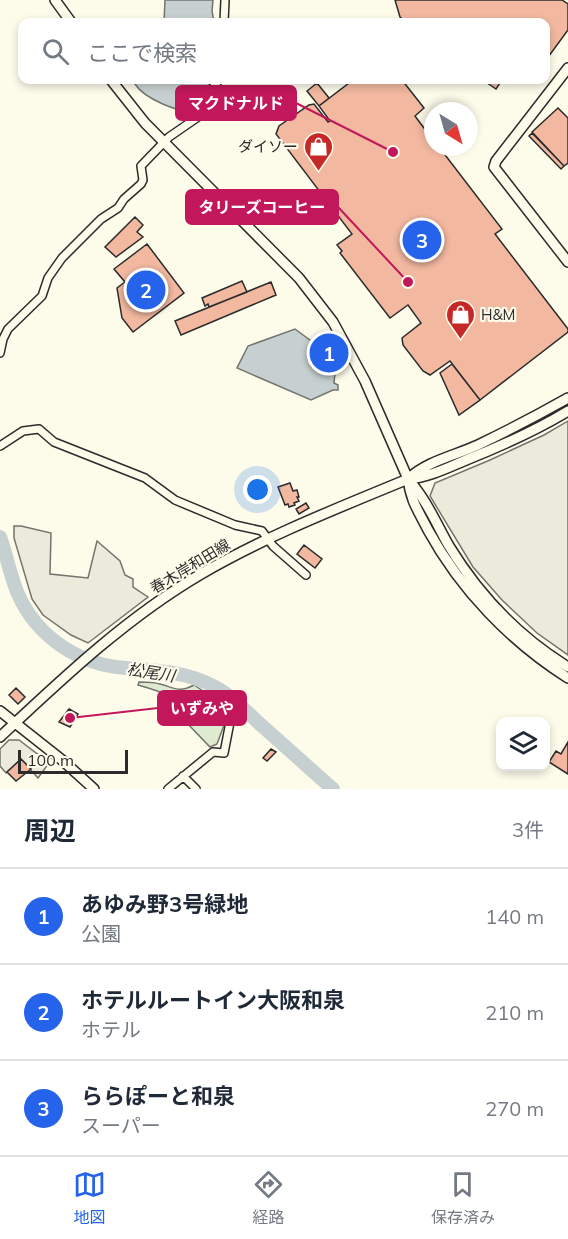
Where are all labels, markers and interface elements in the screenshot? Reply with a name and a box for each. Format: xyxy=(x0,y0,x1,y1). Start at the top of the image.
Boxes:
search box xyxy=(18,18,550,84)
icon: search xyxy=(39,35,72,68)
text: ここで検索 xyxy=(87,39,197,67)
callout: マクドナルド xyxy=(176,86,296,120)
text: マクドナルド xyxy=(188,93,284,113)
north arrow xyxy=(424,102,478,156)
shop icon: ダイソー xyxy=(303,130,335,172)
place label: ダイソー xyxy=(238,137,298,156)
callout: タリーズコーヒー xyxy=(186,190,338,224)
text: タリーズコーヒー xyxy=(198,197,326,217)
pin: 3 xyxy=(402,218,442,262)
pin: 2 xyxy=(126,268,166,312)
shop icon: H&M xyxy=(444,298,476,340)
place label: H&M xyxy=(481,305,515,324)
pin: 1 xyxy=(310,330,348,376)
your location xyxy=(243,475,272,504)
street label: 春木岸和田線 xyxy=(147,535,233,597)
water label: 松尾川 xyxy=(126,658,178,686)
callout: いずみや xyxy=(158,691,246,725)
text: いずみや xyxy=(170,698,234,718)
map controls xyxy=(496,717,550,771)
button: layers xyxy=(496,717,550,771)
scale bar xyxy=(18,747,128,774)
text: 100 m xyxy=(27,750,74,770)
text: 周辺 xyxy=(24,814,76,847)
text: 3件 xyxy=(512,817,544,842)
text: あゆみ野3号緑地 xyxy=(81,890,248,918)
text: 1 xyxy=(38,904,50,929)
text: 140 m xyxy=(485,904,544,929)
text: 公園 xyxy=(81,921,121,946)
text: ホテルルートイン大阪和泉 xyxy=(81,986,345,1014)
text: 2 xyxy=(38,1000,50,1025)
text: 210 m xyxy=(485,1000,544,1025)
text: ホテル xyxy=(81,1017,141,1042)
text: ららぽーと和泉 xyxy=(81,1082,235,1110)
text: 3 xyxy=(38,1096,50,1121)
text: 270 m xyxy=(485,1096,544,1121)
text: スーパー xyxy=(81,1113,161,1138)
tab: 地図 xyxy=(73,1168,106,1228)
tab: 経路 xyxy=(252,1168,285,1228)
tab: 保存済み xyxy=(431,1168,495,1228)

